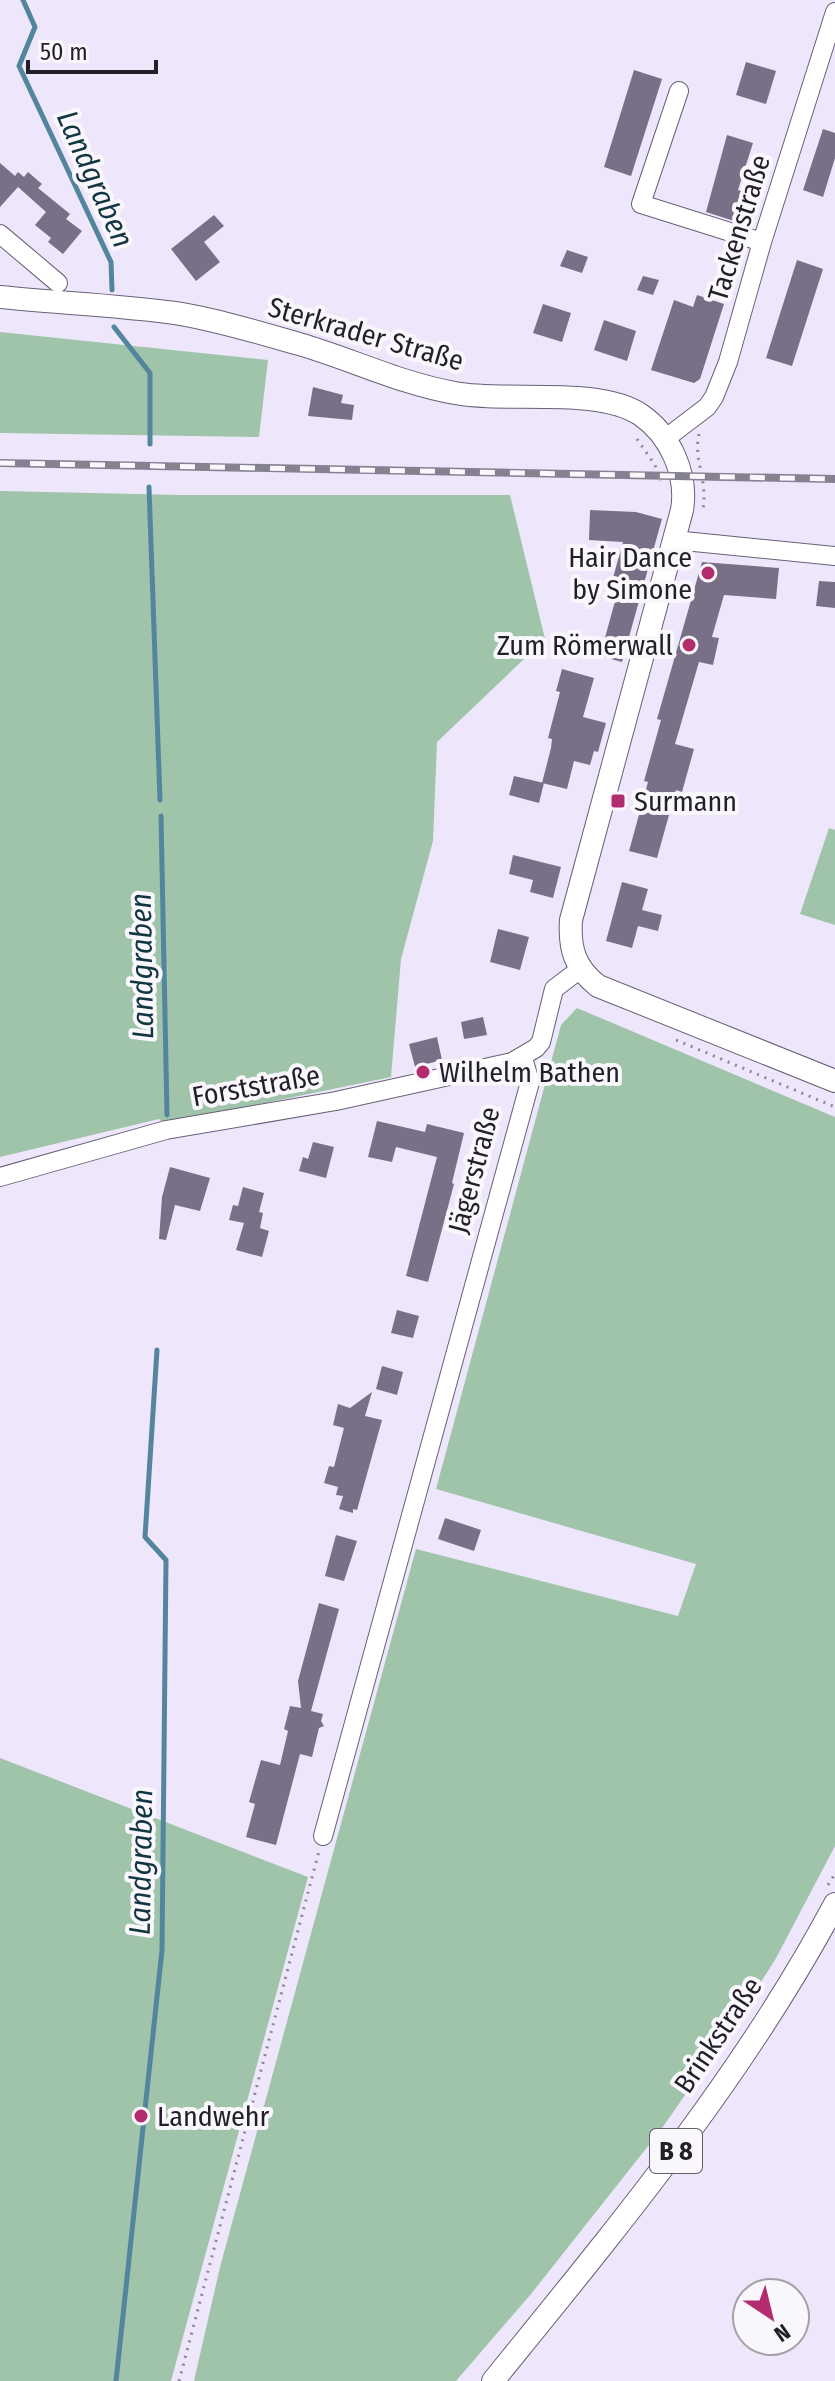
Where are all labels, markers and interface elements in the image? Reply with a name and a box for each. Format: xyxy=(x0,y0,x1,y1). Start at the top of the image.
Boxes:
scale bar xyxy=(28,24,156,74)
text: 50 m xyxy=(40,38,88,66)
water label: Landgraben xyxy=(49,105,141,253)
street label: Tackenstraße xyxy=(701,151,777,305)
street label: Sterkrader Straße xyxy=(265,290,467,378)
place label: Hair Dance by Simone xyxy=(568,541,692,606)
marker: Hair Dance by Simone xyxy=(699,564,717,582)
place label: Zum Römerwall xyxy=(497,629,673,662)
marker: Zum Römerwall xyxy=(680,636,698,654)
place label: Surmann xyxy=(634,785,737,818)
marker: Surmann xyxy=(609,792,627,810)
water label: Landgraben xyxy=(123,893,161,1039)
place label: Wilhelm Bathen xyxy=(439,1056,620,1089)
street label: Forststraße xyxy=(190,1059,322,1113)
marker: Wilhelm Bathen xyxy=(414,1063,432,1081)
street label: Jägerstraße xyxy=(441,1103,507,1237)
water label: Landgraben xyxy=(122,1789,160,1935)
street label: Brinkstraße xyxy=(667,1971,769,2099)
place label: Landwehr xyxy=(157,2100,270,2133)
marker: Landwehr xyxy=(132,2107,150,2125)
road number: B 8 xyxy=(650,2129,702,2173)
north arrow xyxy=(731,2277,811,2357)
text: N xyxy=(769,2318,795,2348)

